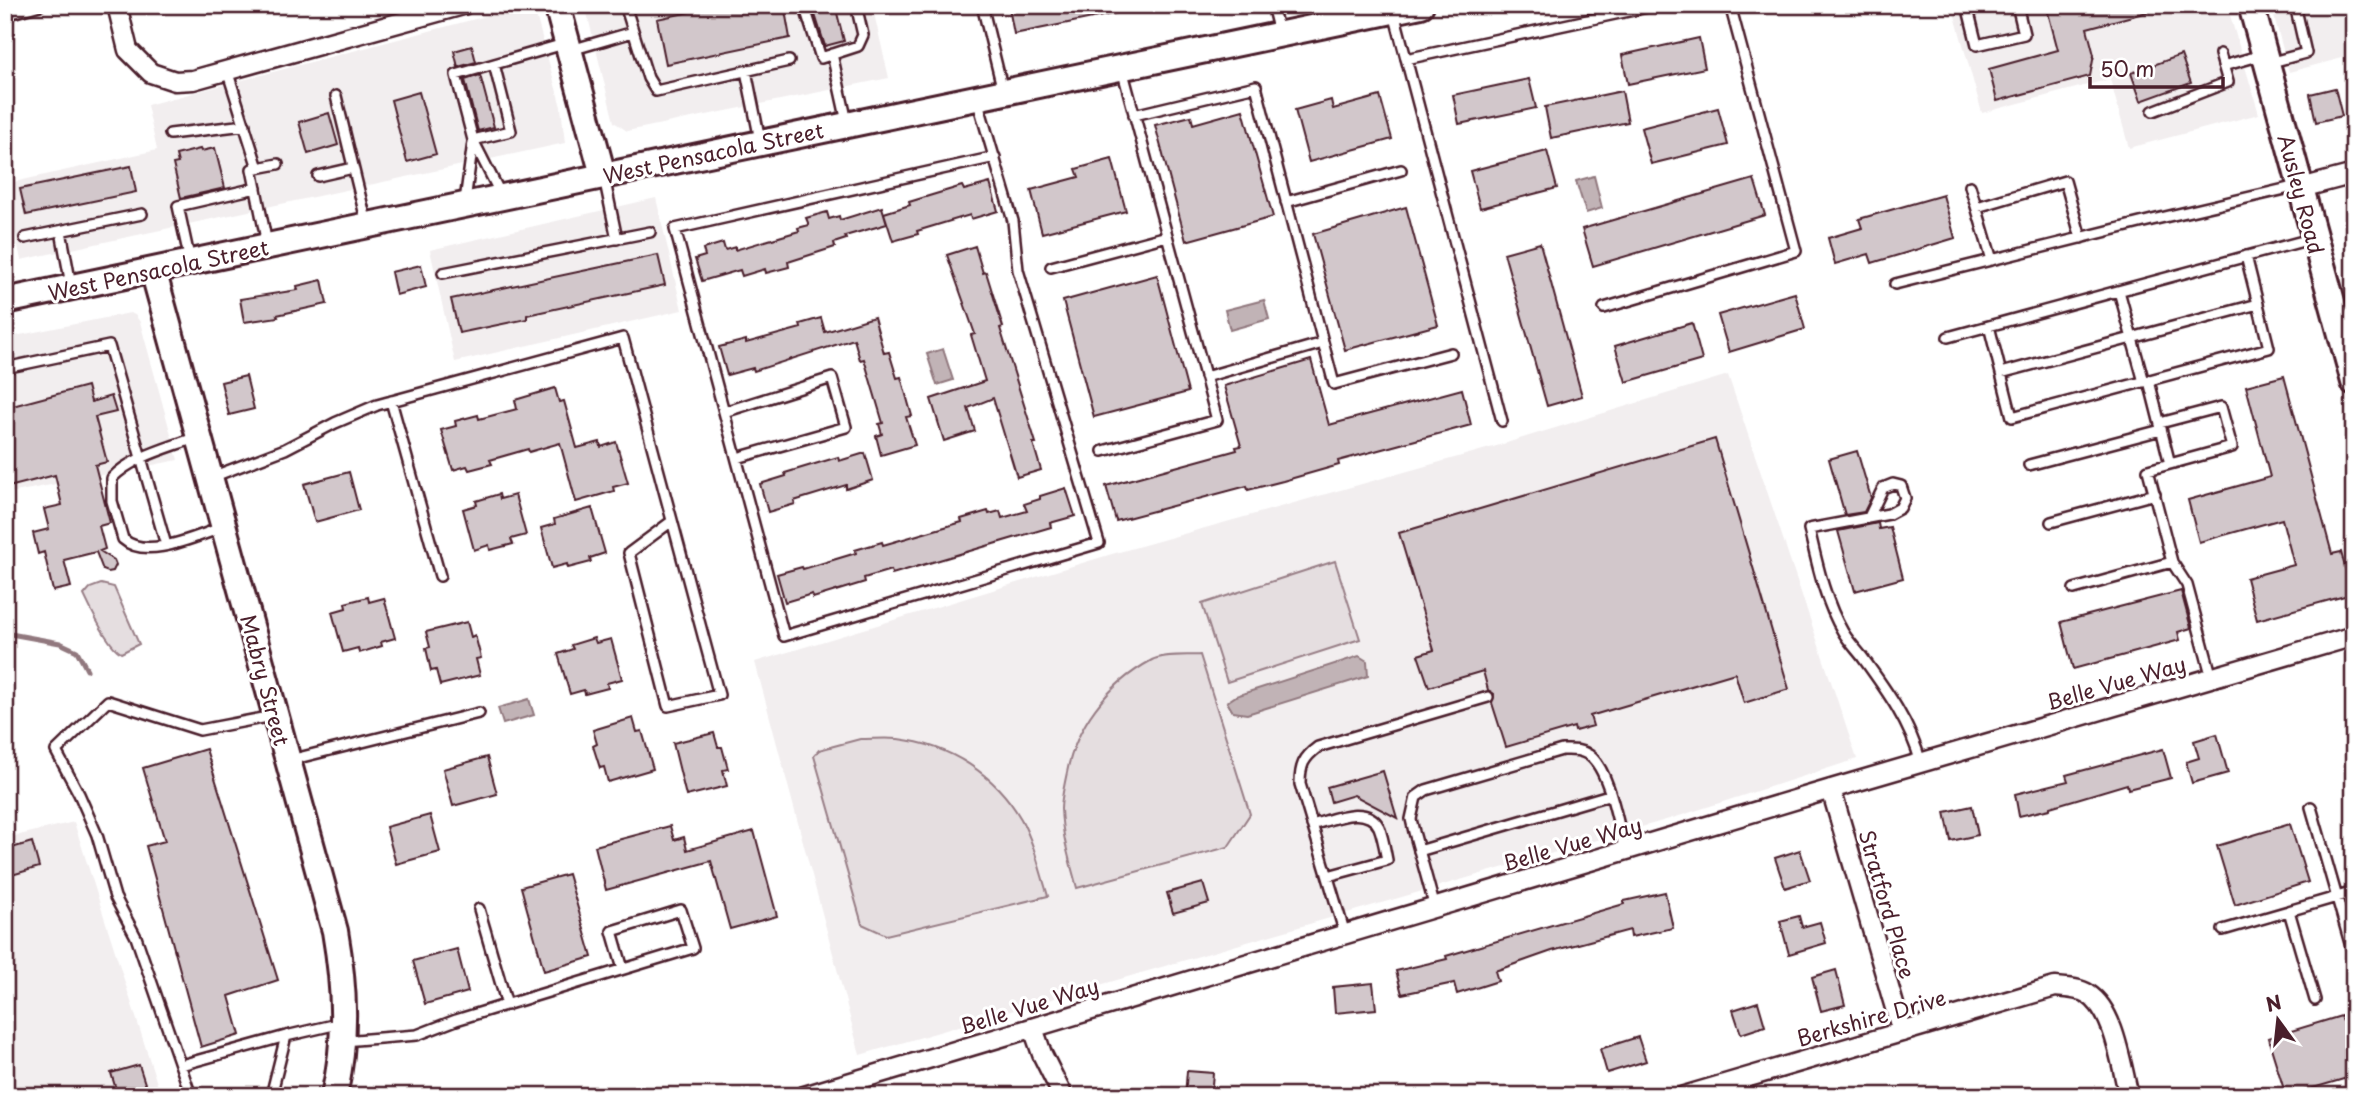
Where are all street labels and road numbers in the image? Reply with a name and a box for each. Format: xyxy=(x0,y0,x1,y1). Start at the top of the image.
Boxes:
street label: West Pensacola Street xyxy=(600,113,826,191)
street label: Ausley Road xyxy=(2271,130,2333,258)
street label: West Pensacola Street xyxy=(45,230,271,308)
street label: Mabry Street xyxy=(233,611,299,749)
street label: Belle Vue Way xyxy=(2042,647,2190,717)
street label: Belle Vue Way xyxy=(1498,808,1646,878)
street label: Stratford Place xyxy=(1851,826,1925,982)
street label: Belle Vue Way xyxy=(955,969,1103,1041)
street label: Berkshire Drive xyxy=(1793,980,1949,1054)

